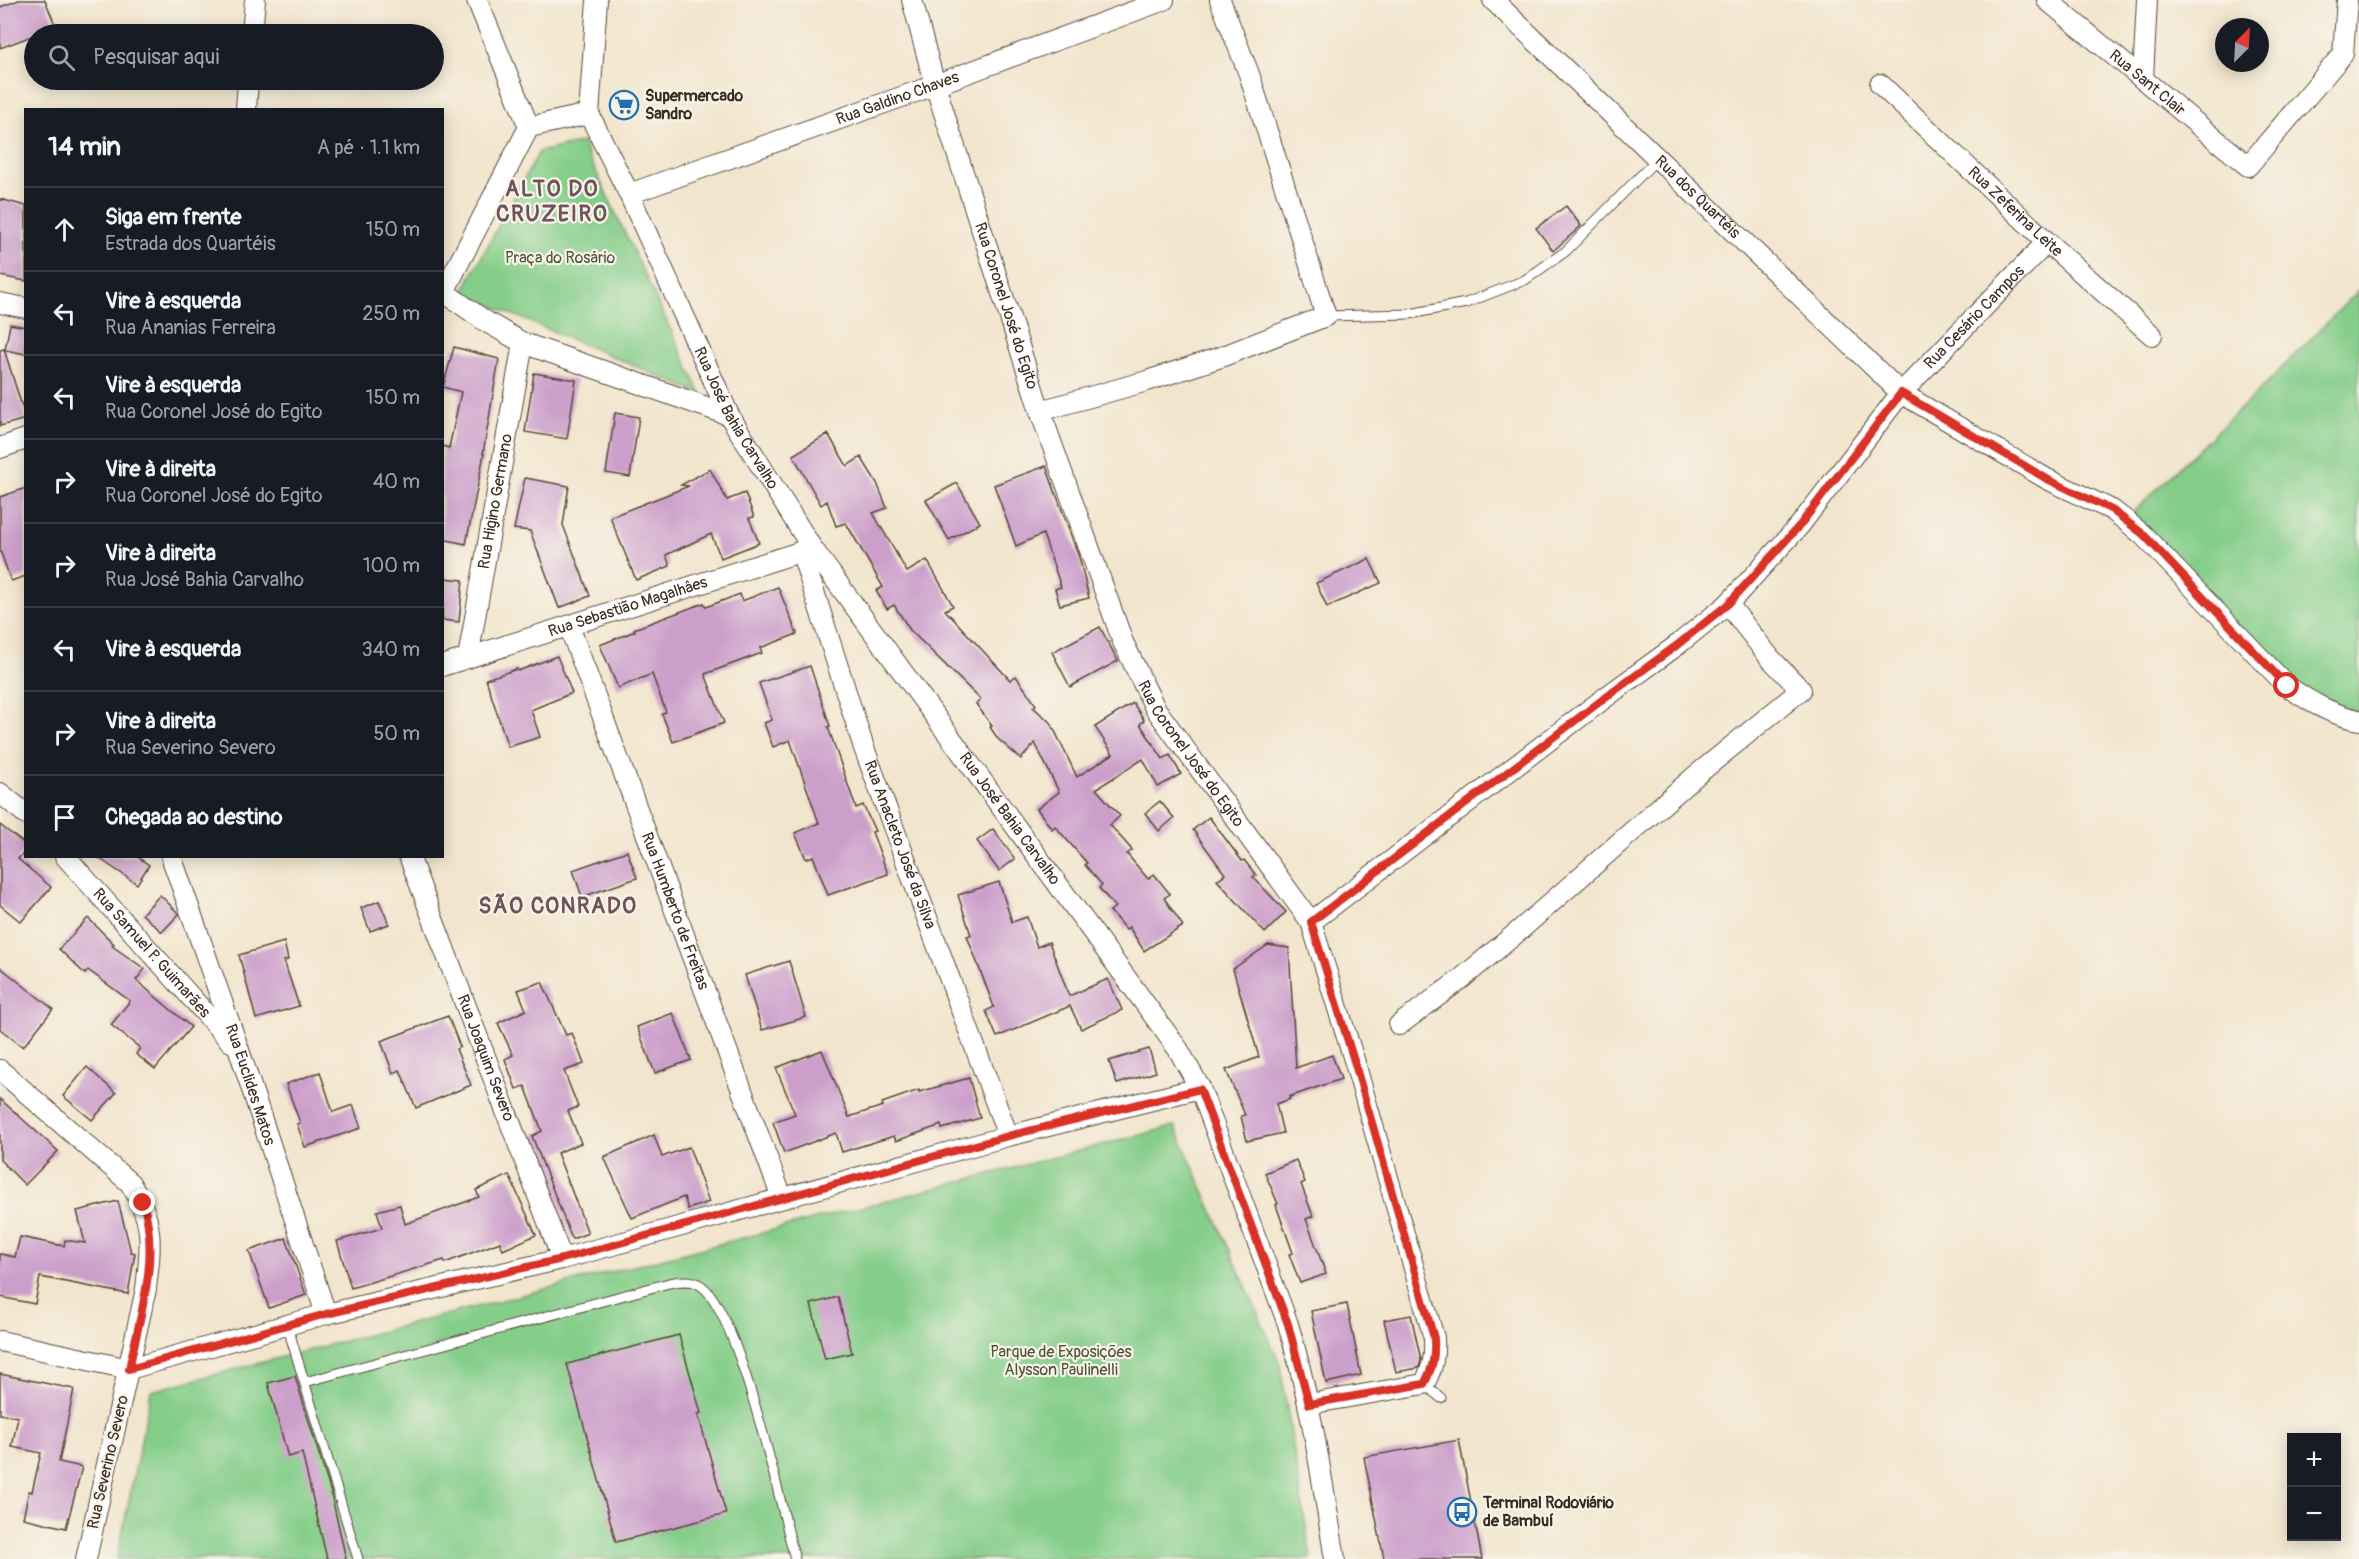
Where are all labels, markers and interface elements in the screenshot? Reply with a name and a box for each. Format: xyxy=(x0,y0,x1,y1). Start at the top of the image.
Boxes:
north arrow xyxy=(2215,18,2269,72)
search box xyxy=(24,24,444,90)
icon: search xyxy=(45,41,78,74)
text: Pesquisar aqui xyxy=(93,43,219,71)
street label: Rua Sant Clair xyxy=(2105,45,2190,120)
street label: Rua Galdino Chaves xyxy=(833,67,962,129)
place label: Supermercado Sandro xyxy=(645,86,743,124)
supermarket icon: Supermercado Sandro xyxy=(608,89,640,121)
text: 14 min xyxy=(48,131,121,163)
text: A pé · 1.1 km xyxy=(317,135,420,160)
street label: Rua dos Quartéis xyxy=(1651,151,1744,243)
street label: Rua Zeferina Leite xyxy=(1964,162,2067,261)
district label: ALTO DO CRUZEIRO xyxy=(496,175,608,228)
text: Siga em frente xyxy=(105,203,241,231)
icon: ahead xyxy=(48,213,81,246)
text: 150 m xyxy=(366,217,420,242)
street label: Rua Coronel José do Egito xyxy=(970,220,1042,392)
text: Estrada dos Quartéis xyxy=(105,231,276,256)
park label: Praça do Rosário xyxy=(505,248,615,268)
street label: Rua Cesário Campos xyxy=(1920,261,2029,373)
text: Vire à esquerda xyxy=(105,287,241,315)
icon: left xyxy=(48,297,81,330)
text: 250 m xyxy=(362,301,420,326)
text: Rua Ananias Ferreira xyxy=(105,315,276,340)
street label: Rua José Bahia Carvalho xyxy=(690,344,783,493)
text: Vire à esquerda xyxy=(105,371,241,399)
icon: left xyxy=(48,381,81,414)
text: 150 m xyxy=(366,385,420,410)
text: Rua Coronel José do Egito xyxy=(105,399,322,424)
street label: Rua Higino Germano xyxy=(474,432,517,571)
text: Vire à direita xyxy=(105,455,216,483)
icon: right xyxy=(48,465,81,498)
text: 40 m xyxy=(373,469,420,494)
text: Rua Coronel José do Egito xyxy=(105,483,322,508)
text: Vire à direita xyxy=(105,539,216,567)
icon: right xyxy=(48,549,81,582)
text: 100 m xyxy=(363,553,420,578)
text: Rua José Bahia Carvalho xyxy=(105,567,304,592)
street label: Rua Sebastião Magalhâes xyxy=(546,572,710,641)
icon: left xyxy=(48,633,81,666)
text: Vire à esquerda xyxy=(105,635,241,663)
text: 340 m xyxy=(361,637,420,662)
route start xyxy=(2273,672,2299,698)
street label: Rua Coronel José do Egito xyxy=(1133,677,1249,831)
text: Vire à direita xyxy=(105,707,216,735)
icon: right xyxy=(48,717,81,750)
text: 50 m xyxy=(373,721,420,746)
text: Rua Severino Severo xyxy=(105,735,276,760)
street label: Rua José Bahia Carvalho xyxy=(955,748,1065,889)
street label: Rua Anacleto José da Silva xyxy=(859,758,940,932)
icon: arrive xyxy=(48,801,81,834)
text: Chegada ao destino xyxy=(105,803,283,831)
street label: Rua Humberto de Freitas xyxy=(637,829,714,992)
street label: Rua Samuel P. Guimarães xyxy=(88,884,215,1022)
district label: SÃO CONRADO xyxy=(478,892,638,920)
street label: Rua Joaquim Severo xyxy=(453,992,519,1125)
street label: Rua Euclides Matos xyxy=(221,1021,280,1148)
route end xyxy=(129,1189,155,1215)
park label: Parque de Exposições Alysson Paulinelli xyxy=(990,1342,1132,1380)
street label: Rua Severino Severo xyxy=(83,1393,133,1531)
map controls xyxy=(2287,1433,2341,1541)
button: + xyxy=(2287,1433,2341,1487)
button: − xyxy=(2287,1487,2341,1541)
place label: Terminal Rodoviário de Bambuí xyxy=(1482,1493,1614,1531)
bus stop icon: Terminal Rodoviário de Bambuí xyxy=(1446,1496,1478,1528)

